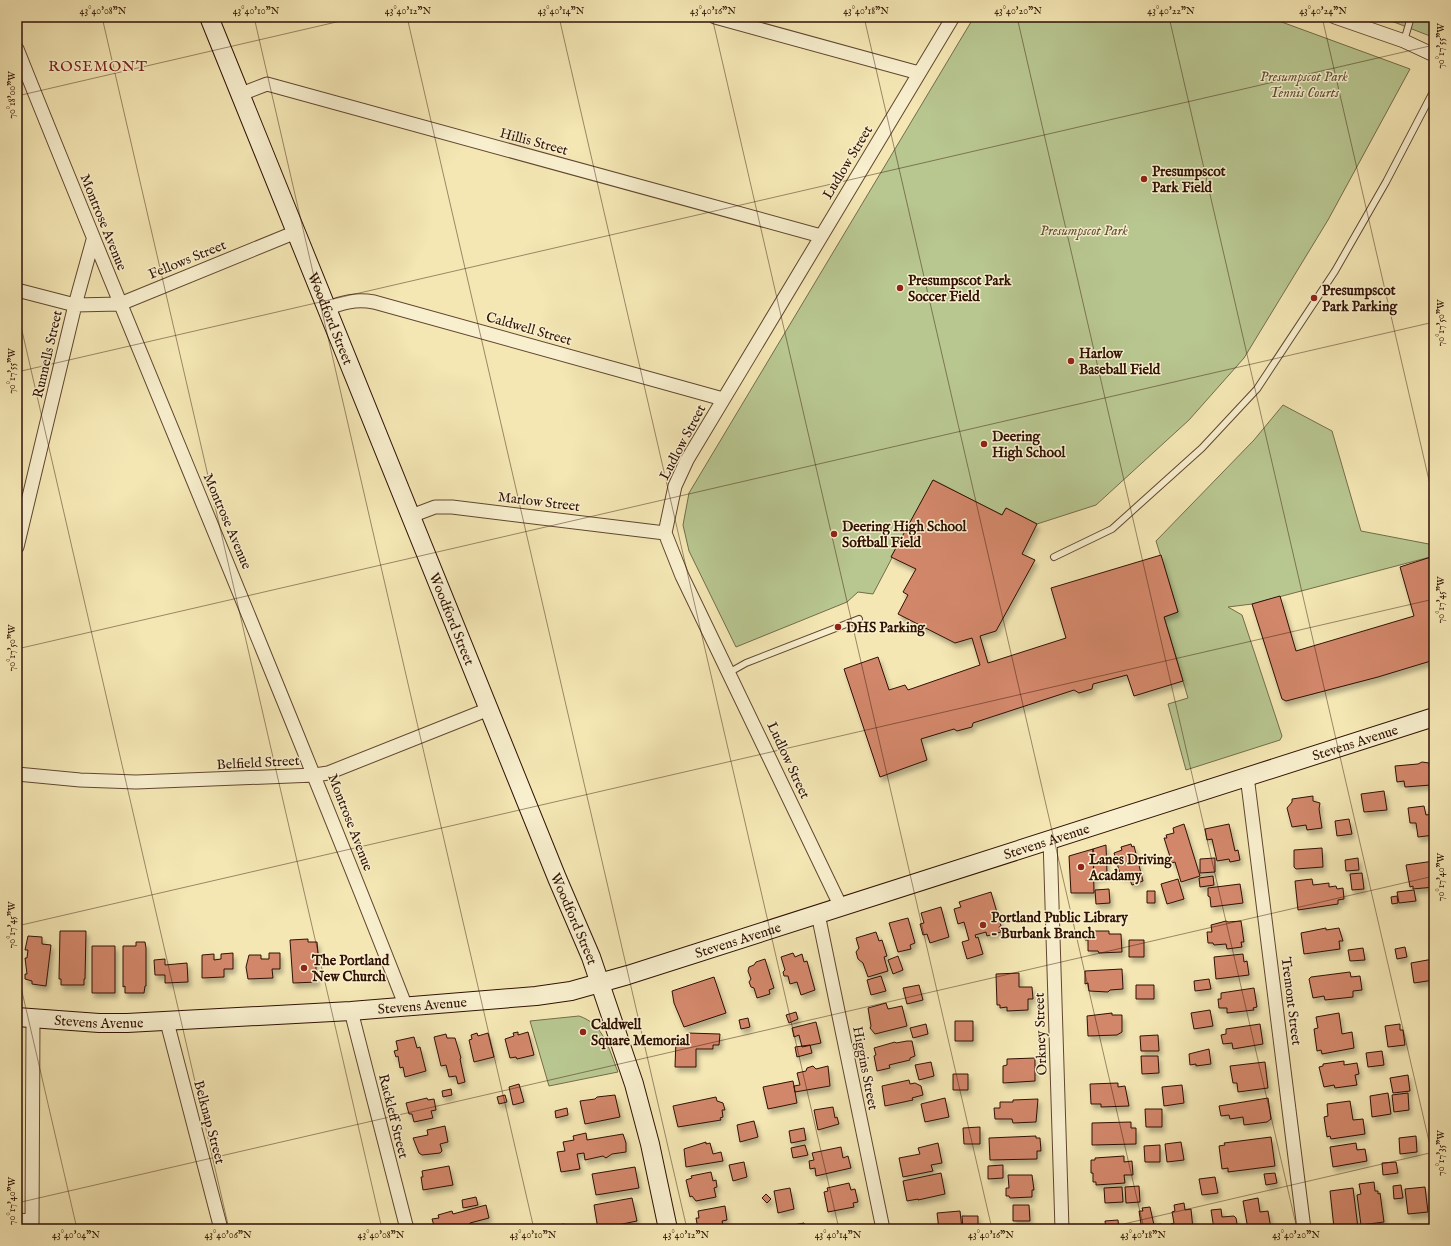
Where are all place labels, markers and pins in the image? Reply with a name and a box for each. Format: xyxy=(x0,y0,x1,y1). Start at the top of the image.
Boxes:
place label: Presumpscot Park Field xyxy=(1152,163,1226,197)
marker: Presumpscot Park Field xyxy=(1139,174,1149,184)
place label: Presumpscot Park Soccer Field xyxy=(908,272,1012,306)
place label: Presumpscot Park Parking xyxy=(1322,282,1399,316)
marker: Presumpscot Park Soccer Field xyxy=(895,283,905,293)
marker: Presumpscot Park Parking xyxy=(1309,293,1319,303)
place label: Harlow Baseball Field xyxy=(1079,345,1161,379)
marker: Harlow Baseball Field xyxy=(1066,356,1076,366)
place label: Deering High School xyxy=(992,428,1066,462)
marker: Deering High School xyxy=(979,439,989,449)
place label: Deering High School Softball Field xyxy=(842,518,968,552)
marker: Deering High School Softball Field xyxy=(829,529,839,539)
place label: DHS Parking xyxy=(846,619,926,637)
marker: DHS Parking xyxy=(833,622,843,632)
place label: Lanes Driving Acadamy xyxy=(1088,851,1173,885)
marker: Lanes Driving Acadamy xyxy=(1076,862,1086,872)
place label: Portland Public Library - Burbank Branch xyxy=(991,909,1129,943)
marker: Portland Public Library - Burbank Branch xyxy=(978,920,988,930)
place label: The Portland New Church xyxy=(311,952,390,986)
marker: The Portland New Church xyxy=(299,963,309,973)
place label: Caldwell Square Memorial xyxy=(591,1016,691,1050)
marker: Caldwell Square Memorial xyxy=(578,1027,588,1037)

